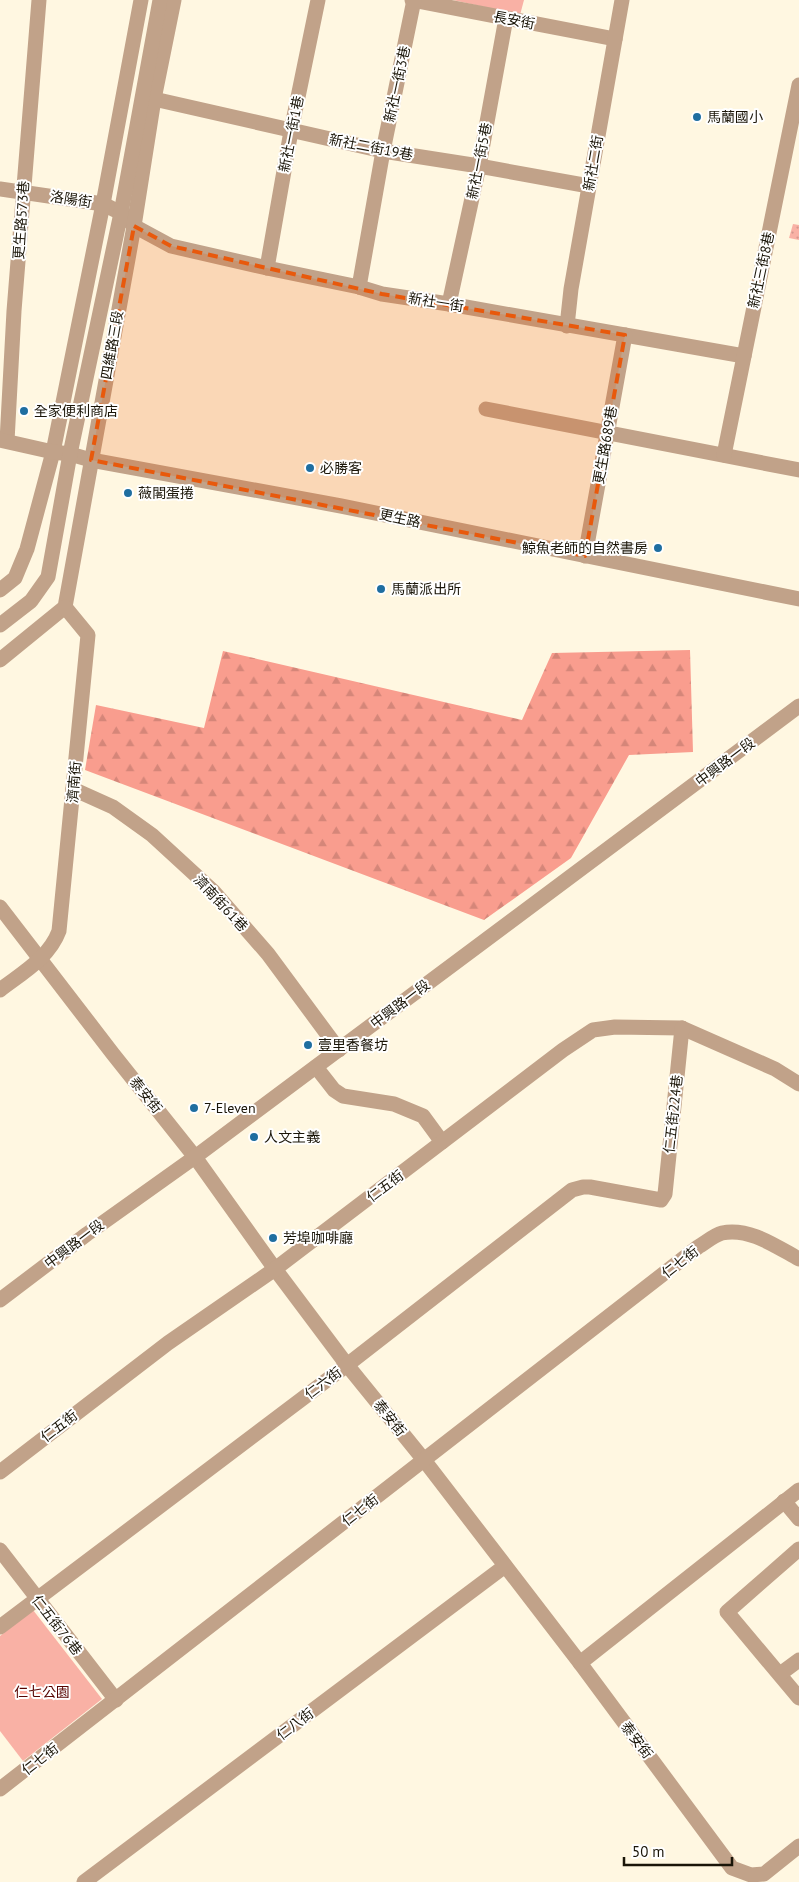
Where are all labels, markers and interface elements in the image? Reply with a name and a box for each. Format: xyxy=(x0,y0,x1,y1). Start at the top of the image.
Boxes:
street label: 長安街 xyxy=(492,7,536,33)
street label: 新社一街3巷 xyxy=(380,44,414,124)
street label: 新社一街1巷 xyxy=(275,94,307,174)
place label: 馬蘭國小 xyxy=(707,108,763,126)
marker: 馬蘭國小 xyxy=(691,111,703,123)
street label: 新社一街5巷 xyxy=(463,121,495,201)
street label: 新社二街19巷 xyxy=(327,130,415,164)
street label: 新社二街 xyxy=(579,134,607,192)
street label: 更生路573巷 xyxy=(9,180,33,260)
street label: 洛陽街 xyxy=(49,187,93,211)
street label: 新社三街8巷 xyxy=(744,230,778,310)
street label: 新社一街 xyxy=(407,289,465,315)
street label: 四維路三段 xyxy=(97,309,127,381)
place label: 全家便利商店 xyxy=(34,402,118,420)
marker: 全家便利商店 xyxy=(18,405,30,417)
street label: 更生路689巷 xyxy=(589,405,621,485)
place label: 必勝客 xyxy=(320,459,362,477)
marker: 必勝客 xyxy=(304,462,316,474)
place label: 薇閣蛋捲 xyxy=(138,484,194,502)
marker: 薇閣蛋捲 xyxy=(122,487,134,499)
street label: 更生路 xyxy=(378,505,422,531)
place label: 鯨魚老師的自然書房 xyxy=(522,539,648,557)
marker: 鯨魚老師的自然書房 xyxy=(652,542,664,554)
place label: 馬蘭派出所 xyxy=(391,580,461,598)
marker: 馬蘭派出所 xyxy=(375,583,387,595)
street label: 中興路一段 xyxy=(692,734,758,790)
street label: 濟南街 xyxy=(63,760,85,804)
street label: 濟南街61巷 xyxy=(190,871,252,935)
street label: 中興路一段 xyxy=(367,976,433,1032)
place label: 壹里香餐坊 xyxy=(318,1036,388,1054)
marker: 壹里香餐坊 xyxy=(302,1039,314,1051)
street label: 泰安街 xyxy=(126,1073,166,1117)
street label: 仁五街224巷 xyxy=(660,1074,686,1154)
place label: 7-Eleven xyxy=(204,1099,256,1117)
marker: 7-Eleven xyxy=(188,1102,200,1114)
place label: 人文主義 xyxy=(264,1128,320,1146)
marker: 人文主義 xyxy=(248,1131,260,1143)
street label: 仁五街 xyxy=(363,1166,407,1206)
street label: 中興路一段 xyxy=(41,1216,107,1272)
place label: 芳埠咖啡廳 xyxy=(283,1229,353,1247)
marker: 芳埠咖啡廳 xyxy=(267,1232,279,1244)
street label: 仁七街 xyxy=(658,1242,702,1282)
street label: 仁六街 xyxy=(301,1363,345,1403)
street label: 泰安街 xyxy=(370,1396,410,1440)
street label: 仁五街 xyxy=(37,1406,81,1446)
street label: 仁七街 xyxy=(338,1490,382,1530)
street label: 仁五街76巷 xyxy=(28,1591,86,1659)
park label: 仁七公園 xyxy=(14,1683,70,1701)
street label: 仁八街 xyxy=(273,1704,317,1744)
street label: 泰安街 xyxy=(617,1718,657,1762)
street label: 仁七街 xyxy=(18,1739,62,1779)
scale bar xyxy=(624,1834,732,1866)
text: 50 m xyxy=(632,1842,665,1861)

